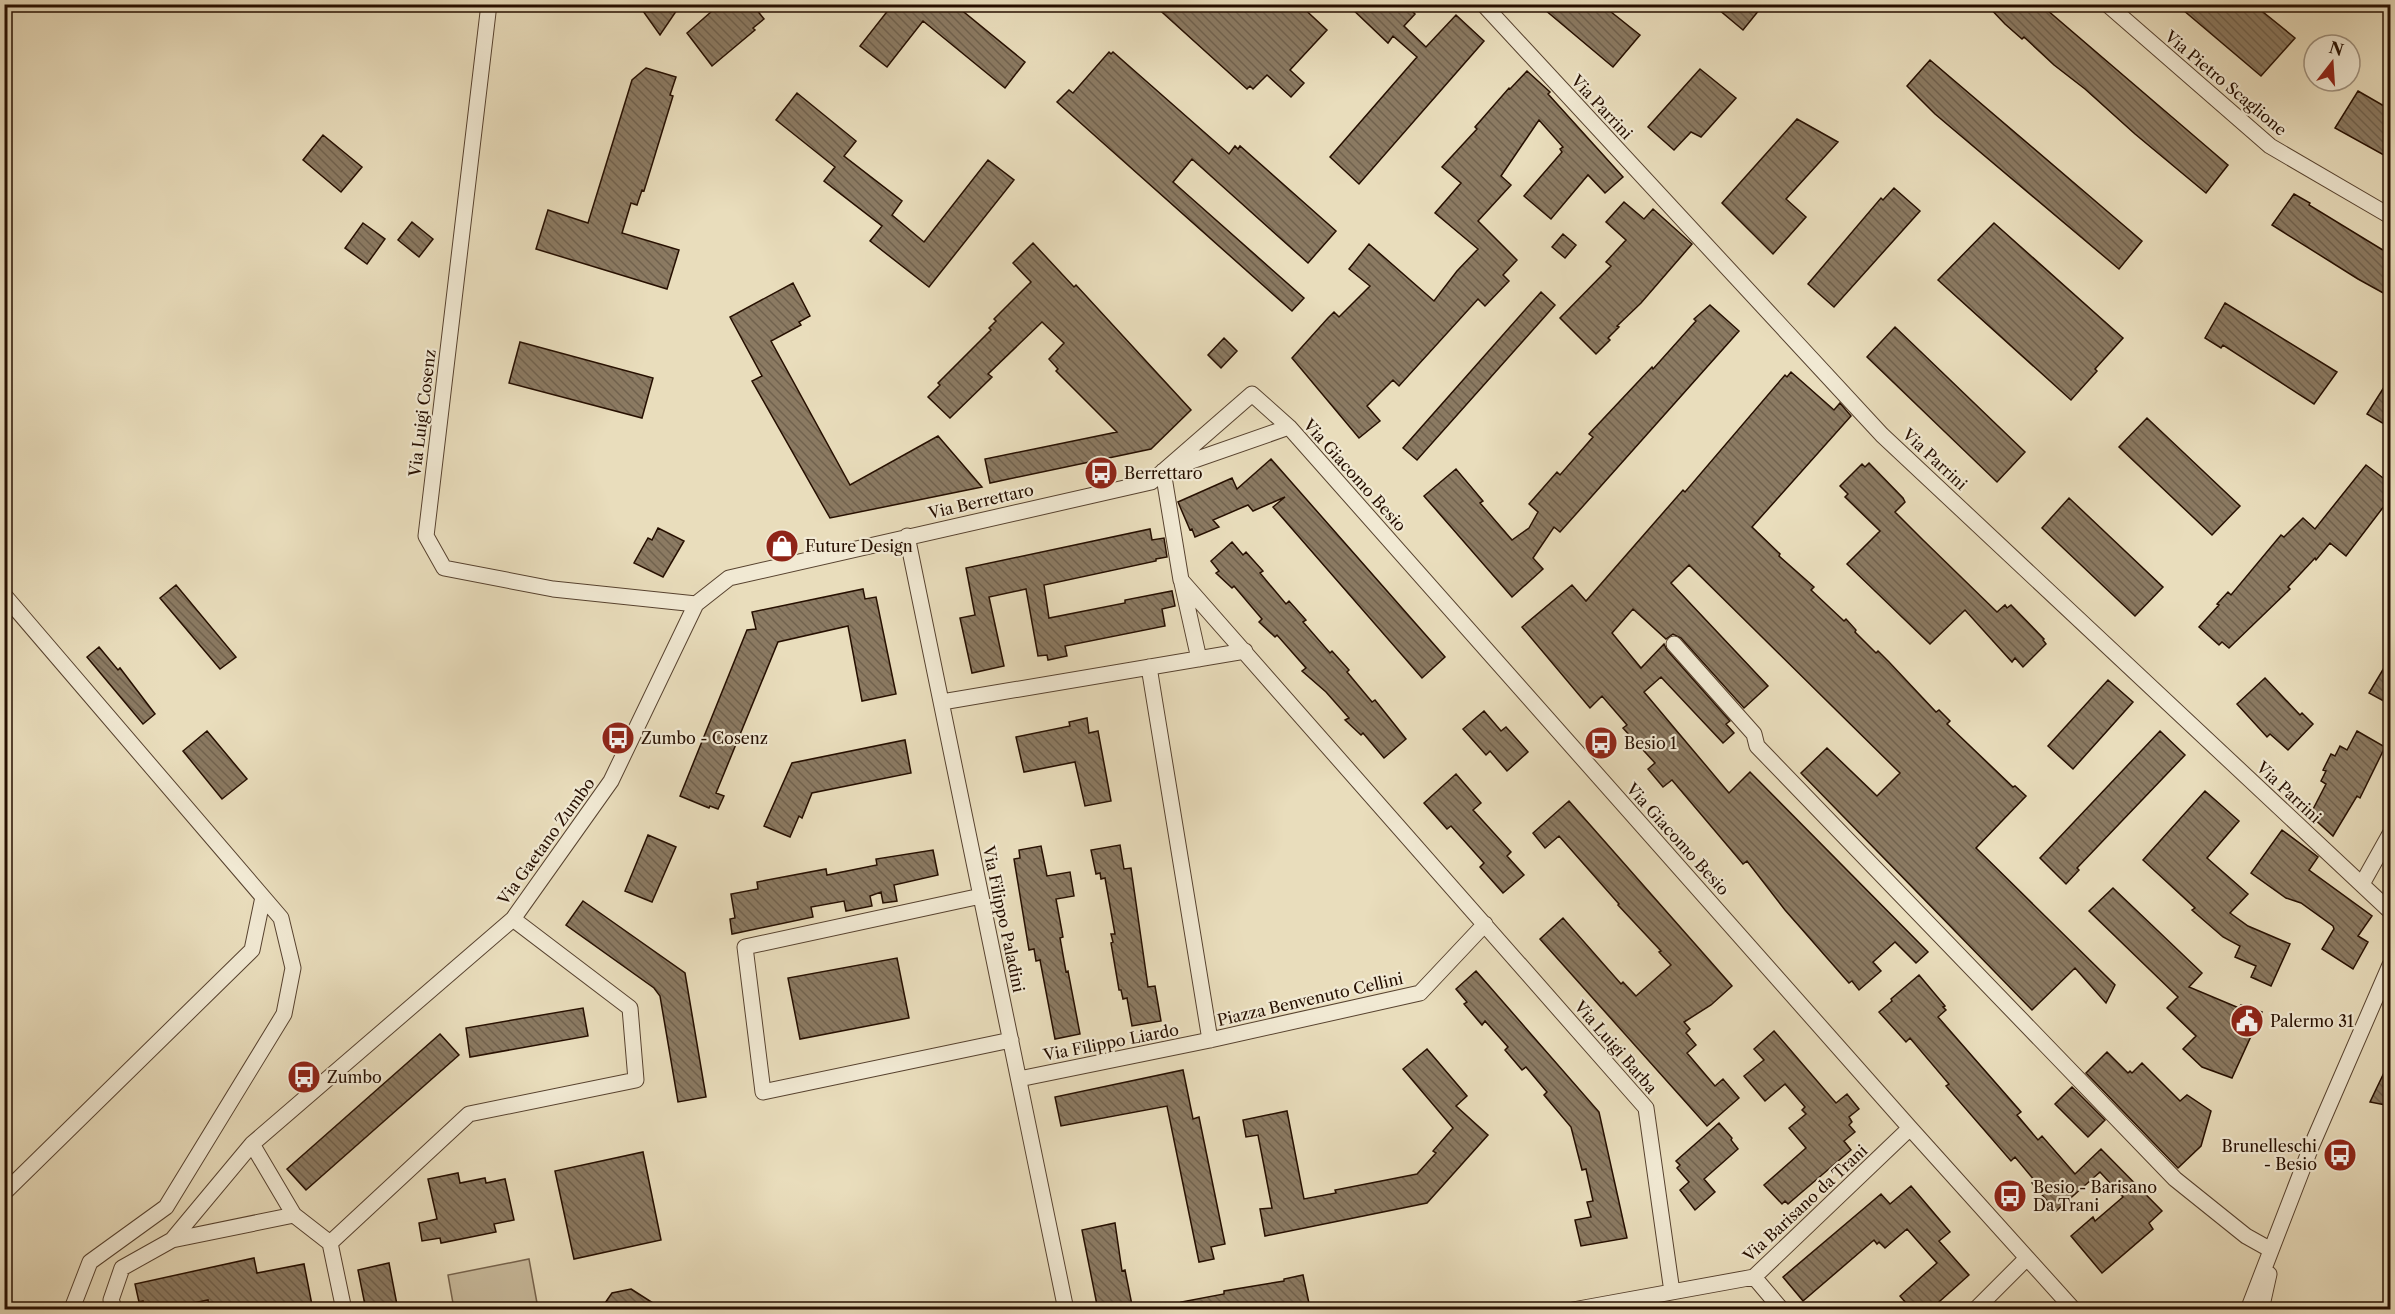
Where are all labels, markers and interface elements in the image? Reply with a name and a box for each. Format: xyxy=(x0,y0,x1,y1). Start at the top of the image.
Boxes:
street label: Via Pietro Scaglione xyxy=(2160,26,2291,140)
north arrow xyxy=(2302,33,2362,93)
text: N xyxy=(2327,37,2346,60)
street label: Via Parrini xyxy=(1566,70,1637,144)
street label: Via Luigi Cosenz xyxy=(404,348,440,479)
street label: Via Giacomo Besio xyxy=(1299,414,1411,535)
street label: Via Parrini xyxy=(1898,423,1972,494)
bus stop icon: Berrettaro xyxy=(1083,455,1119,491)
place label: Berrettaro xyxy=(1124,463,1203,483)
street label: Via Berrettaro xyxy=(925,479,1036,523)
shop icon: Future Design xyxy=(764,528,800,564)
place label: Future Design xyxy=(805,536,913,556)
bus stop icon: Zumbo - Cosenz xyxy=(600,720,636,756)
bus stop icon: Besio 1 xyxy=(1583,725,1619,761)
place label: Zumbo - Cosenz xyxy=(641,728,768,748)
place label: Besio 1 xyxy=(1624,733,1677,753)
street label: Via Parrini xyxy=(2252,756,2326,827)
street label: Via Gaetano Zumbo xyxy=(493,773,599,909)
street label: Via Giacomo Besio xyxy=(1622,778,1734,899)
street label: Via Filippo Paladini xyxy=(979,843,1029,994)
street label: Piazza Benvenuto Cellini xyxy=(1215,968,1405,1030)
street label: Via Luigi Barba xyxy=(1570,996,1662,1098)
public building icon: Palermo 31 xyxy=(2229,1003,2265,1039)
place label: Palermo 31 xyxy=(2270,1011,2354,1031)
street label: Via Filippo Liardo xyxy=(1041,1019,1181,1065)
bus stop icon: Zumbo xyxy=(286,1059,322,1095)
place label: Zumbo xyxy=(327,1067,382,1087)
place label: Brunelleschi - Besio xyxy=(2222,1136,2317,1174)
bus stop icon: Brunelleschi - Besio xyxy=(2322,1137,2358,1173)
street label: Via Barisano da Trani xyxy=(1738,1140,1871,1266)
place label: Besio - Barisano Da Trani xyxy=(2033,1177,2157,1215)
bus stop icon: Besio - Barisano Da Trani xyxy=(1992,1178,2028,1214)

